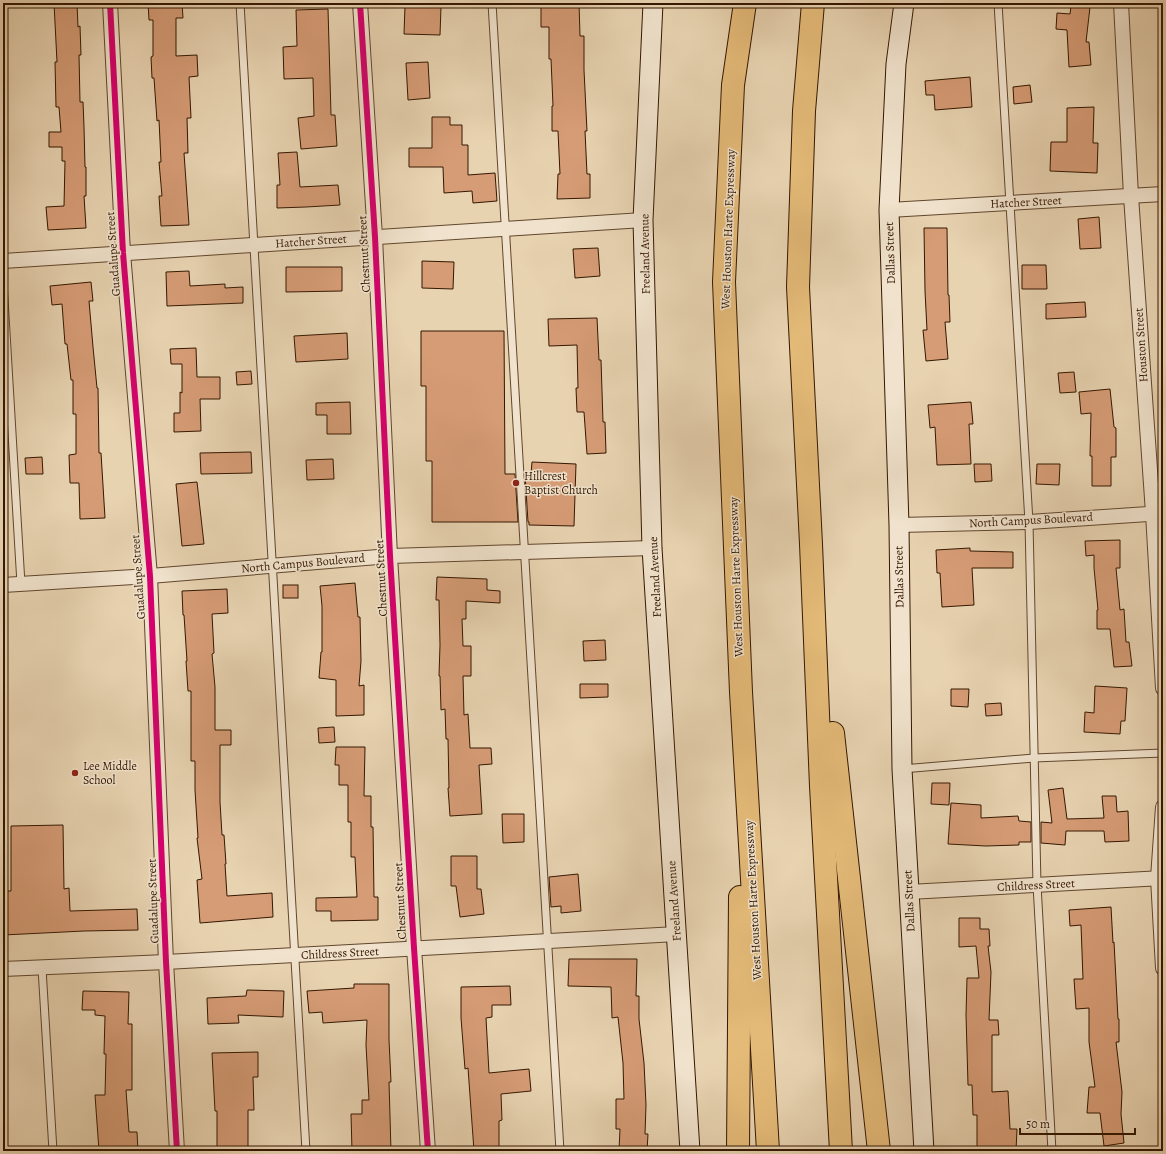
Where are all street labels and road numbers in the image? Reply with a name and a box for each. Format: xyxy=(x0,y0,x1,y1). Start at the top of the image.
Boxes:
street label: West Houston Harte Expressway xyxy=(717,148,739,310)
street label: Hatcher Street xyxy=(990,192,1062,212)
street label: Guadalupe Street xyxy=(102,211,124,297)
street label: Freeland Avenue xyxy=(636,213,654,295)
street label: Chestnut Street xyxy=(354,215,374,293)
street label: Dallas Street xyxy=(881,222,899,284)
street label: Hatcher Street xyxy=(275,231,347,251)
street label: Houston Street xyxy=(1130,307,1152,383)
street label: West Houston Harte Expressway xyxy=(725,496,747,658)
street label: North Campus Boulevard xyxy=(969,509,1094,531)
street label: Guadalupe Street xyxy=(127,534,149,620)
street label: Freeland Avenue xyxy=(645,536,665,618)
street label: Chestnut Street xyxy=(371,539,391,617)
street label: Dallas Street xyxy=(890,546,908,608)
street label: North Campus Boulevard xyxy=(240,550,366,576)
street label: West Houston Harte Expressway xyxy=(741,819,765,981)
street label: Guadalupe Street xyxy=(144,858,162,944)
street label: Freeland Avenue xyxy=(663,860,685,942)
street label: Chestnut Street xyxy=(390,862,410,940)
street label: Dallas Street xyxy=(899,869,919,932)
street label: Childress Street xyxy=(997,875,1075,895)
street label: Childress Street xyxy=(301,943,379,963)

